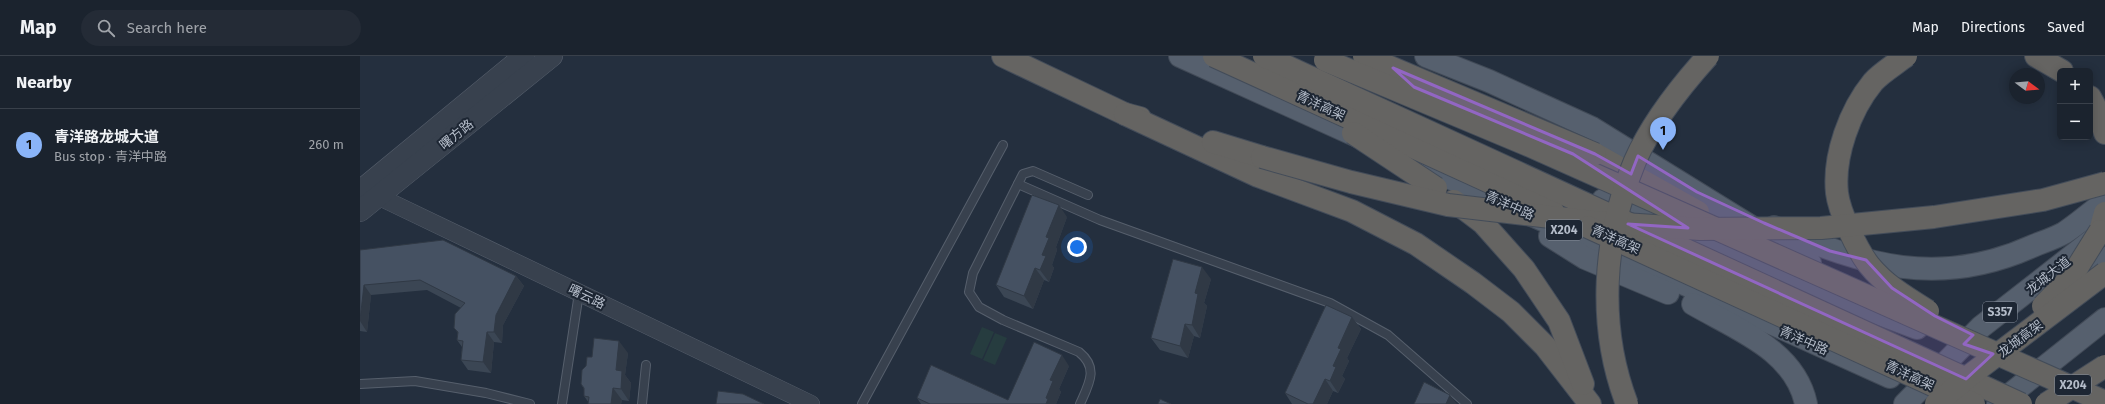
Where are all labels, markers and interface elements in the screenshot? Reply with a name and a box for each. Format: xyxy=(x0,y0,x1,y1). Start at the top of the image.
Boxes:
search box xyxy=(81,10,361,46)
text: Map xyxy=(20,16,57,39)
icon: search xyxy=(95,17,117,39)
text: Search here xyxy=(127,19,207,37)
text: Map xyxy=(1912,19,1939,36)
text: Directions xyxy=(1961,19,2025,36)
text: Saved xyxy=(2047,19,2085,36)
north arrow xyxy=(2009,68,2045,104)
map controls xyxy=(2057,68,2093,140)
button: + xyxy=(2057,68,2093,104)
text: Nearby xyxy=(16,72,71,93)
street label: 青洋高架 xyxy=(1294,88,1348,123)
button: − xyxy=(2057,104,2093,140)
street label: 曙方路 xyxy=(436,116,476,152)
pin: 1 xyxy=(1650,117,1676,150)
text: 青洋路龙城大道 xyxy=(54,128,159,146)
text: 1 xyxy=(26,137,32,152)
text: 260 m xyxy=(309,137,344,152)
text: Bus stop · 青洋中路 xyxy=(54,149,167,164)
street label: 青洋中路 xyxy=(1483,188,1537,223)
road number: X204 xyxy=(1546,220,1582,240)
street label: 青洋高架 xyxy=(1589,222,1643,257)
your location xyxy=(1067,237,1087,257)
street label: 龙城大道 xyxy=(2023,253,2073,297)
street label: 曙云路 xyxy=(566,281,608,312)
road number: S357 xyxy=(1983,302,2017,322)
street label: 龙城高架 xyxy=(1995,317,2046,360)
street label: 青洋中路 xyxy=(1777,323,1831,358)
street label: 青洋高架 xyxy=(1883,358,1937,393)
road number: X204 xyxy=(2055,375,2091,395)

